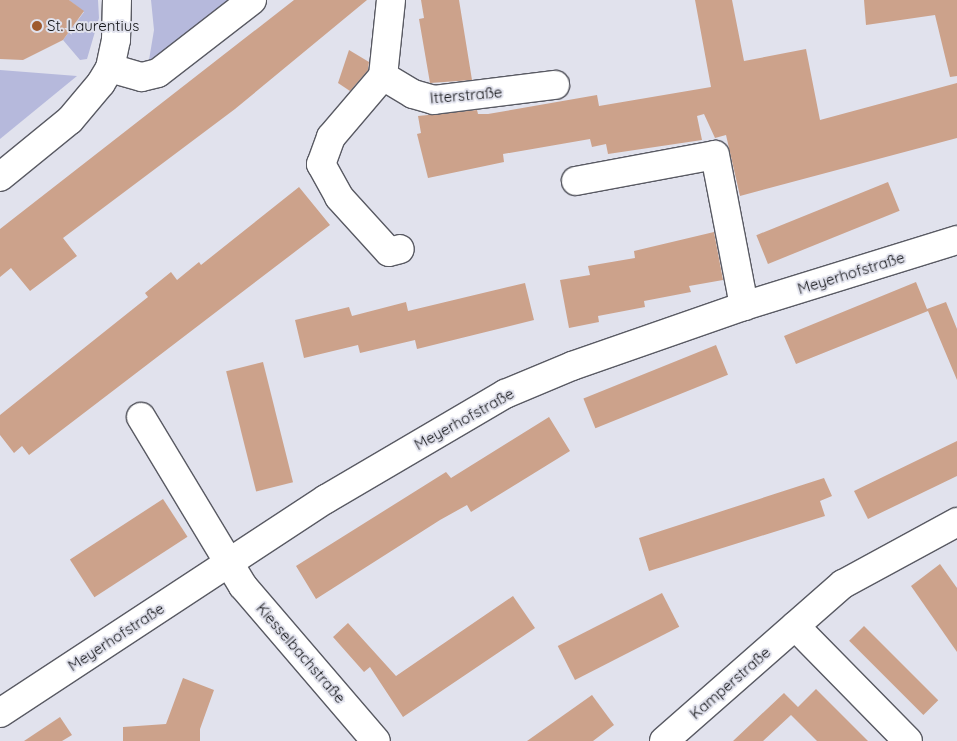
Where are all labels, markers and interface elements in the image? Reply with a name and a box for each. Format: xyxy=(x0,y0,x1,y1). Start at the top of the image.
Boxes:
place label: St. Laurentius xyxy=(47,17,139,35)
marker: St. Laurentius xyxy=(31,20,43,32)
street label: Itterstraße xyxy=(429,83,503,107)
street label: Meyerhofstraße xyxy=(795,248,907,298)
street label: Meyerhofstraße xyxy=(411,384,517,454)
street label: Meyerhofstraße xyxy=(65,599,167,675)
street label: Kiesselbachstraße xyxy=(253,599,349,707)
street label: Kamperstraße xyxy=(686,643,774,723)

